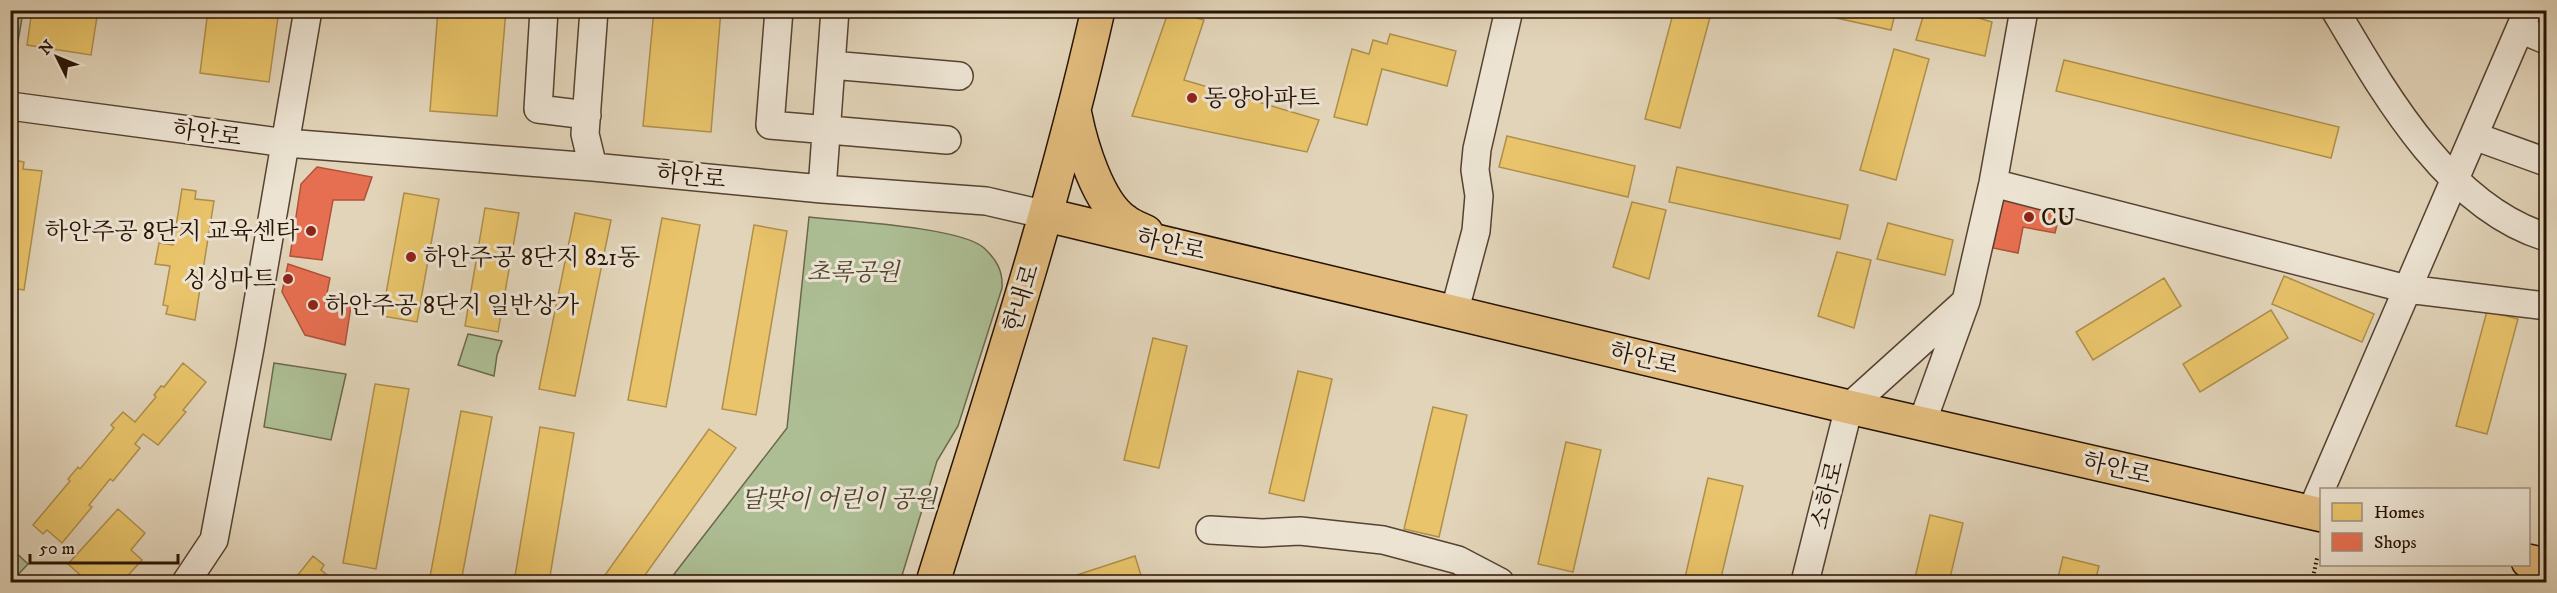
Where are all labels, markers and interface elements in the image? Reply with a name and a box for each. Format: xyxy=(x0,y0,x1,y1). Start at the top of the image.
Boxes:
north arrow xyxy=(27,27,87,87)
text: N xyxy=(35,36,59,59)
place label: 동양아파트 xyxy=(1204,84,1320,114)
marker: 동양아파트 xyxy=(1185,91,1199,105)
street label: 하안로 xyxy=(170,114,243,154)
street label: 하안로 xyxy=(655,158,727,196)
place label: CU xyxy=(2041,203,2076,233)
marker: CU xyxy=(2022,210,2036,224)
place label: 하안주공 8단지 교육센타 xyxy=(45,217,300,247)
street label: 하안로 xyxy=(1134,223,1208,267)
marker: 하안주공 8단지 교육센타 xyxy=(304,224,318,238)
place label: 하안주공 8단지 821동 xyxy=(423,243,640,273)
marker: 하안주공 8단지 821동 xyxy=(404,250,418,264)
park label: 초록공원 xyxy=(807,258,901,288)
street label: 한내로 xyxy=(997,261,1046,336)
place label: 싱싱마트 xyxy=(183,265,276,295)
marker: 싱싱마트 xyxy=(281,272,295,286)
place label: 하안주공 8단지 일반상가 xyxy=(325,291,579,321)
marker: 하안주공 8단지 일반상가 xyxy=(306,298,320,312)
street label: 하안로 xyxy=(1607,337,1681,381)
street label: 하안로 xyxy=(2080,447,2154,491)
street label: 소하로 xyxy=(1805,458,1851,533)
park label: 달맞이 어린이 공원 xyxy=(741,485,939,515)
legend xyxy=(2320,488,2530,566)
text: Homes xyxy=(2374,502,2425,524)
scale bar xyxy=(30,527,178,565)
text: Shops xyxy=(2374,532,2417,554)
text: 50 m xyxy=(39,538,75,560)

